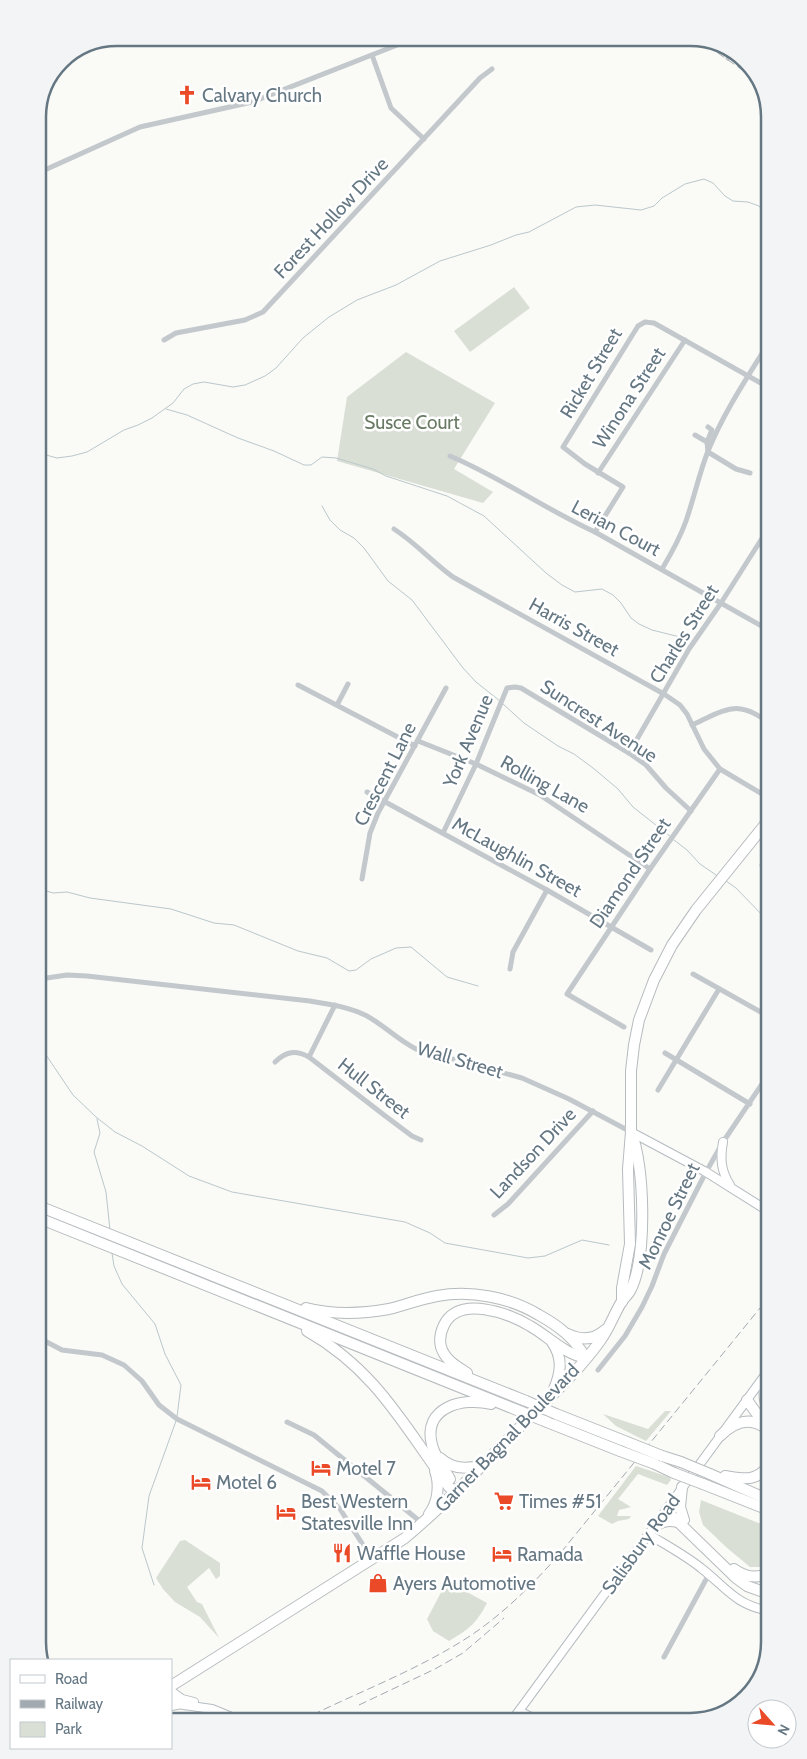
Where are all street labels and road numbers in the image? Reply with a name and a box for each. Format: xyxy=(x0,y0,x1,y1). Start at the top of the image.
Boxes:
street label: Forest Hollow Drive xyxy=(269,153,393,283)
street label: Ricket Street xyxy=(555,323,627,422)
street label: Winona Street xyxy=(588,343,671,453)
street label: Lerian Court xyxy=(568,495,665,561)
street label: Charles Street xyxy=(645,580,724,688)
street label: Harris Street xyxy=(525,593,624,661)
street label: Suncrest Avenue xyxy=(536,675,662,767)
street label: York Avenue xyxy=(438,691,498,792)
street label: Crescent Lane xyxy=(349,718,421,830)
street label: Rolling Lane xyxy=(497,750,594,818)
street label: McLaughlin Street xyxy=(448,812,586,902)
street label: Diamond Street xyxy=(585,813,676,933)
street label: Wall Street xyxy=(414,1037,506,1083)
street label: Hull Street xyxy=(333,1053,415,1124)
street label: Landson Drive xyxy=(485,1103,581,1203)
street label: Monroe Street xyxy=(633,1159,705,1273)
street label: Garner Bagnal Boulevard xyxy=(430,1359,584,1517)
street label: Salisbury Road xyxy=(597,1489,685,1599)

